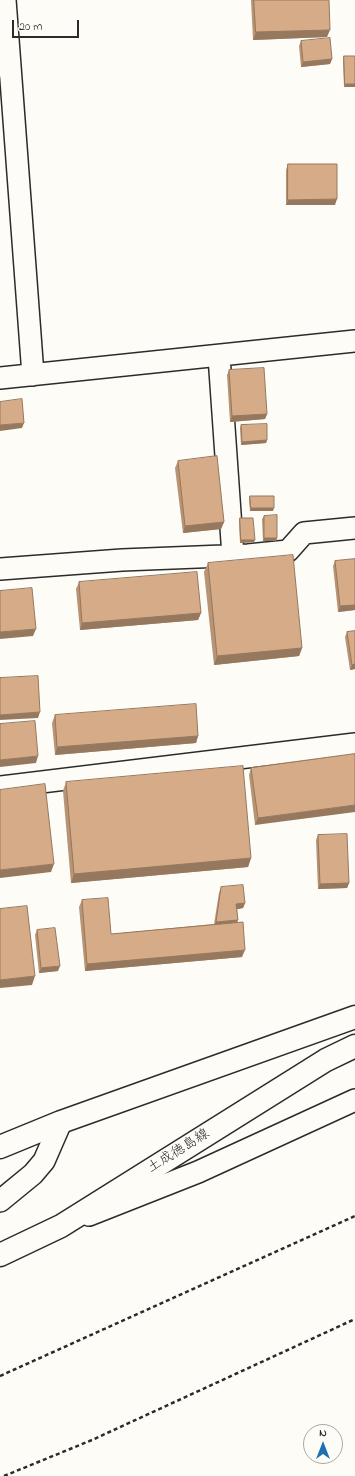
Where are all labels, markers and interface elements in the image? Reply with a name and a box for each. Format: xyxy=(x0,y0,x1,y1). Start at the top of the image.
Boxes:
scale bar xyxy=(14,12,81,38)
text: 20 m xyxy=(19,18,42,36)
street label: 土成徳島線 xyxy=(145,1126,213,1178)
north arrow xyxy=(303,1424,343,1464)
text: N xyxy=(319,1425,327,1441)

